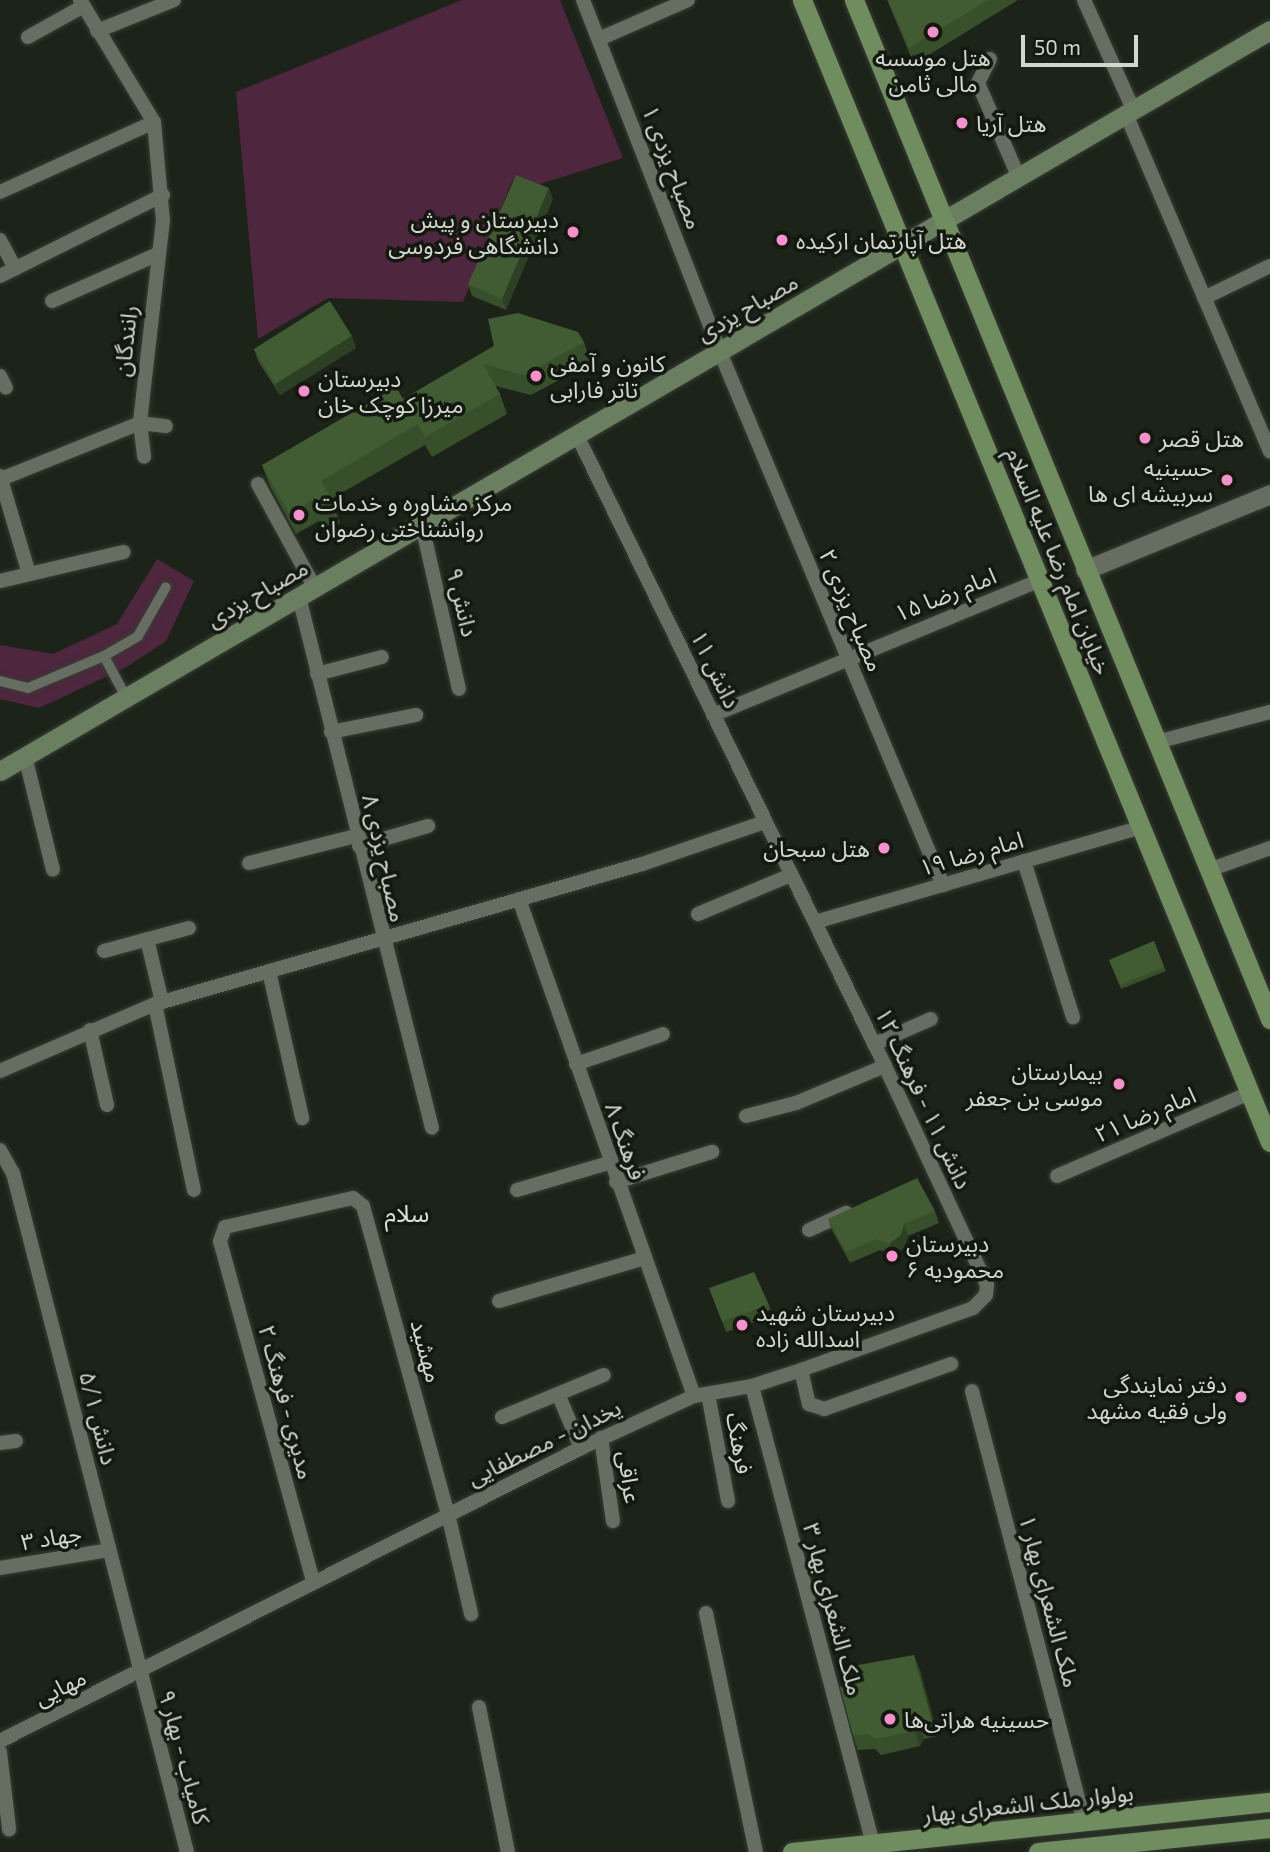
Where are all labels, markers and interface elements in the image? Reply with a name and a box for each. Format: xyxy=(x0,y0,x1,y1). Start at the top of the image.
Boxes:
scale bar xyxy=(1025,21,1142,65)
marker: هتل موسسه مالی ثامن xyxy=(925,24,941,40)
text: 50 m xyxy=(1034,34,1081,59)
place label: هتل موسسه مالی ثامن xyxy=(875,43,991,97)
street label: مصباح یزدی ۱ xyxy=(637,101,709,233)
place label: هتل آریا xyxy=(976,109,1046,137)
marker: هتل آریا xyxy=(954,115,970,131)
place label: دبیرستان و پیش دانشگاهی فردوسی xyxy=(388,205,559,259)
marker: دبیرستان و پیش دانشگاهی فردوسی xyxy=(565,224,581,240)
place label: هتل آپارتمان ارکیده xyxy=(796,226,967,254)
marker: هتل آپارتمان ارکیده xyxy=(774,232,790,248)
street label: مصباح یزدی xyxy=(692,267,802,347)
street label: رانندگان xyxy=(108,304,142,378)
place label: کانون و آمفی تاتر فارابی xyxy=(550,349,665,403)
place label: دبیرستان میرزا کوچک خان xyxy=(318,364,464,418)
marker: کانون و آمفی تاتر فارابی xyxy=(528,368,544,384)
marker: دبیرستان میرزا کوچک خان xyxy=(296,383,312,399)
place label: هتل قصر xyxy=(1159,424,1244,452)
marker: هتل قصر xyxy=(1137,430,1153,446)
street label: خیابان امام رضا علیه السلام xyxy=(1001,443,1117,679)
place label: حسینیه سربیشه ای ها xyxy=(1088,453,1213,507)
marker: حسینیه سربیشه ای ها xyxy=(1219,472,1235,488)
place label: مرکز مشاوره و خدمات روانشناختی رضوان xyxy=(315,488,512,542)
marker: مرکز مشاوره و خدمات روانشناختی رضوان xyxy=(289,505,309,525)
street label: مصباح یزدی ۲ xyxy=(814,545,890,675)
street label: مصباح یزدی xyxy=(202,553,312,633)
street label: امام رضا ۱۵ xyxy=(890,561,1000,627)
street label: دانش ۹ xyxy=(442,565,484,639)
street label: دانش ۱۱ xyxy=(685,626,747,712)
street label: مصباح یزدی ۸ xyxy=(357,791,413,925)
street label: امام رضا ۱۹ xyxy=(916,825,1026,881)
place label: هتل سبحان xyxy=(763,834,870,862)
marker: هتل سبحان xyxy=(876,840,892,856)
street label: دانش ۱۱ - فرهنگ ۱۲ xyxy=(870,1003,978,1193)
place label: بیمارستان موسی بن جعفر xyxy=(966,1057,1103,1111)
marker: بیمارستان موسی بن جعفر xyxy=(1109,1074,1129,1094)
street label: امام رضا ۲۱ xyxy=(1090,1080,1200,1148)
street label: فرهنگ ۸ xyxy=(600,1099,652,1183)
district label: سلام xyxy=(385,1199,429,1227)
place label: دبیرستان محمودیه ۶ xyxy=(906,1229,1004,1283)
marker: دبیرستان محمودیه ۶ xyxy=(884,1248,900,1264)
place label: دبیرستان شهید اسدالله زاده xyxy=(756,1298,895,1352)
street label: مهشید xyxy=(405,1316,449,1386)
marker: دبیرستان شهید اسدالله زاده xyxy=(734,1317,750,1333)
street label: مدیری - فرهنگ ۲ xyxy=(253,1322,321,1482)
street label: دانش ۵/۱ xyxy=(74,1368,124,1468)
place label: دفتر نمایندگی ولی فقیه مشهد xyxy=(1087,1370,1227,1424)
marker: دفتر نمایندگی ولی فقیه مشهد xyxy=(1233,1389,1249,1405)
street label: یخدان - مصطفایی xyxy=(463,1393,625,1491)
street label: فرهنگ xyxy=(721,1410,759,1476)
street label: عراقی xyxy=(613,1449,647,1505)
street label: ملک الشعرای بهار ۱ xyxy=(1014,1512,1086,1690)
street label: جهاد ۳ xyxy=(19,1519,83,1555)
street label: ملک الشعرای بهار ۳ xyxy=(798,1520,870,1698)
street label: مهایی xyxy=(30,1663,90,1711)
street label: کامیاب - بهار ۹ xyxy=(154,1687,216,1827)
place label: حسینیه هراتی‌ها xyxy=(904,1705,1049,1733)
marker: حسینیه هراتی‌ها xyxy=(882,1711,898,1727)
street label: بولوار ملک الشعرای بهار xyxy=(921,1778,1135,1828)

